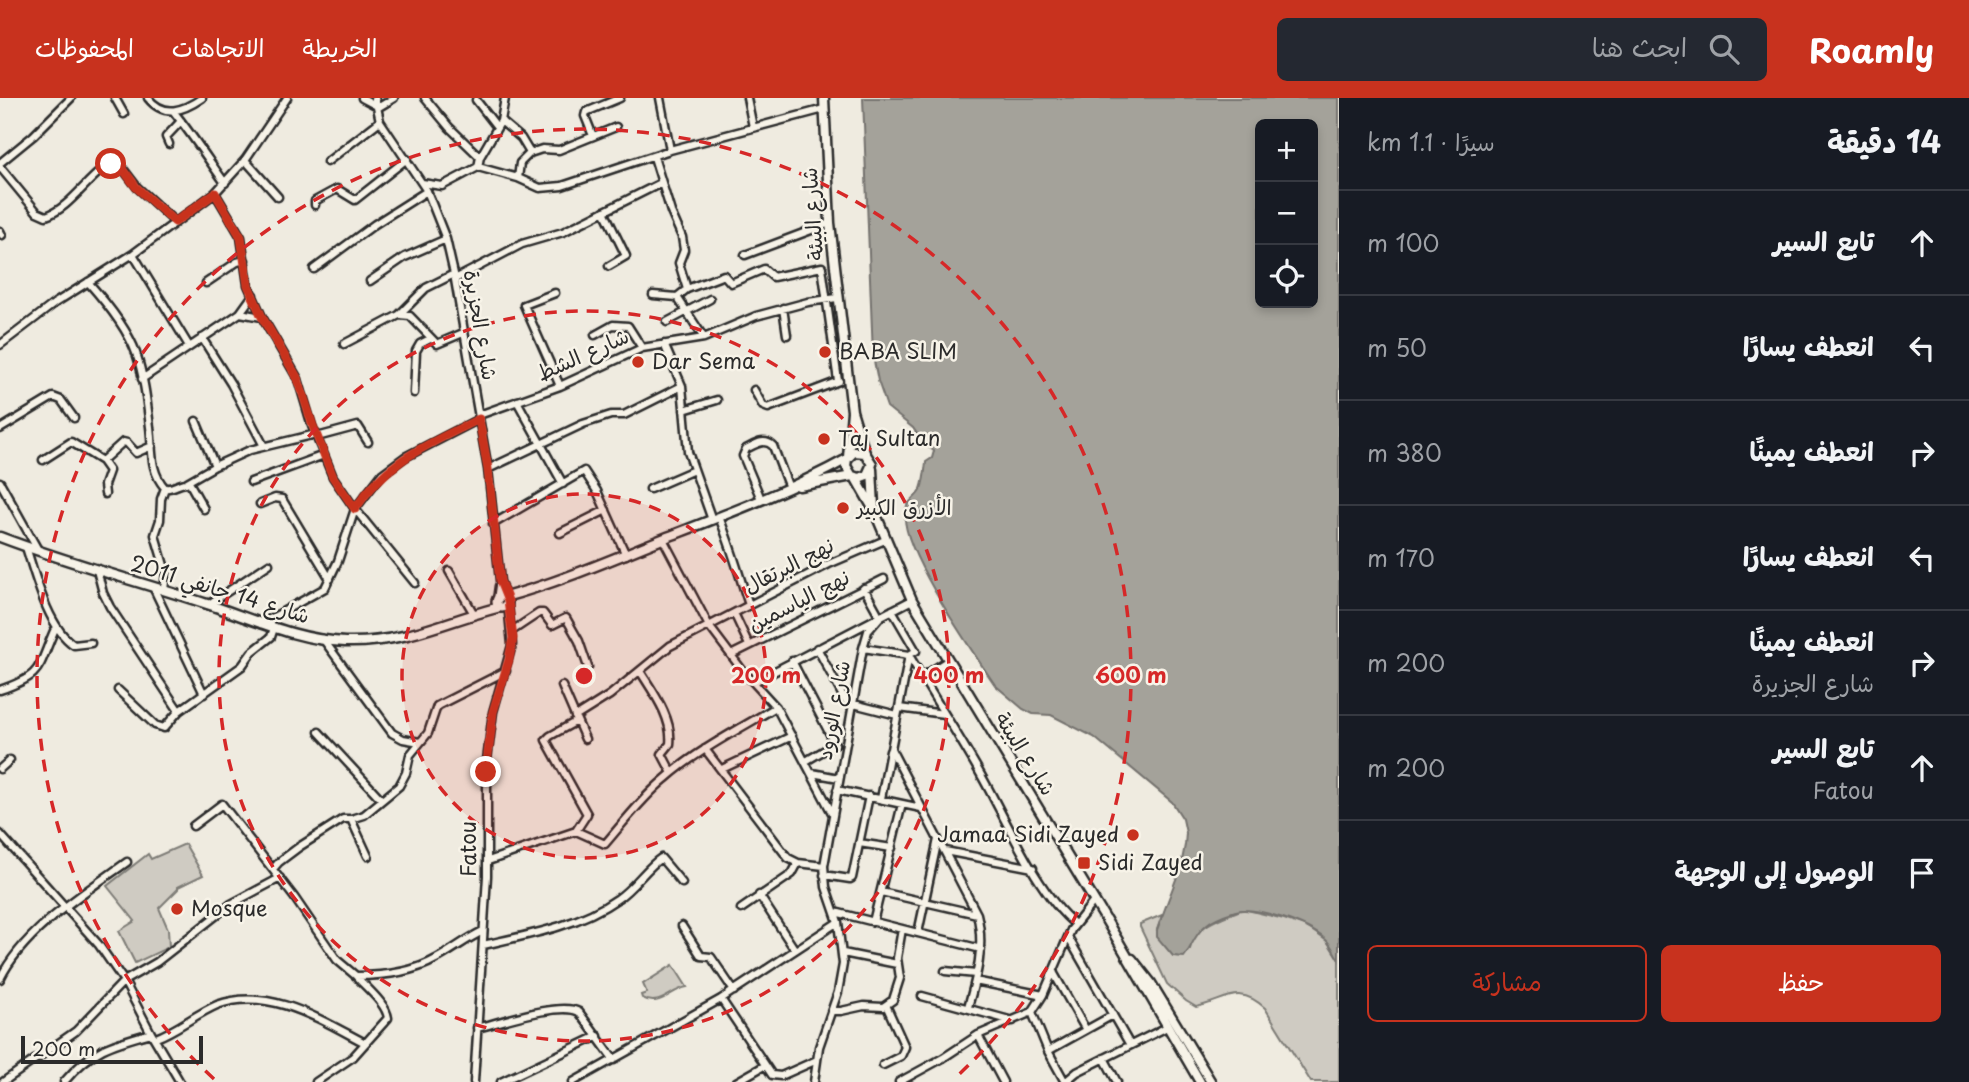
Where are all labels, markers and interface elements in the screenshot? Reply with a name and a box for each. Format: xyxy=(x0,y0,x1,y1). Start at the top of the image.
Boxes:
search box xyxy=(1277,18,1767,81)
text: Roamly xyxy=(1809,24,1934,74)
text: ابحث هنا xyxy=(1592,27,1687,66)
text: المحفوظات xyxy=(35,29,134,65)
text: الاتجاهات xyxy=(172,29,265,65)
text: الخريطة xyxy=(303,29,377,65)
icon: search xyxy=(1705,30,1743,68)
text: 14 دقيقة xyxy=(1827,118,1941,163)
map controls xyxy=(1255,119,1318,308)
button: + xyxy=(1255,119,1318,182)
text: سيرًا · 1.1 km xyxy=(1367,124,1495,159)
route start xyxy=(95,148,126,179)
street label: شارع البيئة xyxy=(792,166,831,262)
button: − xyxy=(1255,182,1318,245)
text: تابع السير xyxy=(1773,221,1874,260)
icon: ahead xyxy=(1903,224,1941,262)
text: 100 m xyxy=(1367,225,1439,260)
button: locate xyxy=(1255,245,1318,308)
street label: شارع الجزيرة xyxy=(456,267,507,383)
street label: شارع الشط xyxy=(531,319,634,389)
text: انعطف يسارًا xyxy=(1743,326,1874,365)
icon: left xyxy=(1903,329,1941,367)
text: 50 m xyxy=(1367,330,1427,365)
place label: BABA SLIM xyxy=(839,334,957,366)
place label: Dar Sema xyxy=(652,344,755,376)
marker: BABA SLIM xyxy=(817,344,833,360)
marker: Dar Sema xyxy=(630,354,646,370)
place label: Taj Sultan xyxy=(838,421,940,453)
marker: Taj Sultan xyxy=(816,431,832,447)
text: انعطف يمينًا xyxy=(1750,431,1874,470)
icon: right xyxy=(1903,434,1941,472)
text: 380 m xyxy=(1367,435,1442,470)
place label: الأزرق الكبير xyxy=(855,490,952,522)
marker: الأزرق الكبير xyxy=(835,500,851,516)
street label: نهج البرتقال xyxy=(737,528,839,601)
text: انعطف يسارًا xyxy=(1743,536,1874,575)
icon: left xyxy=(1903,539,1941,577)
text: 170 m xyxy=(1367,540,1435,575)
street label: شارع 14 جانفي 2011 xyxy=(126,546,314,635)
street label: نهج الياسمين xyxy=(741,560,855,639)
text: انعطف يمينًا xyxy=(1750,621,1874,660)
icon: right xyxy=(1903,644,1941,682)
text: 200 m xyxy=(1367,645,1445,680)
street label: شارع الورود xyxy=(807,657,858,762)
text: 200 m xyxy=(731,658,801,690)
text: 400 m xyxy=(914,658,984,690)
text: 600 m xyxy=(1095,658,1167,690)
centre of rings xyxy=(572,664,596,688)
text: شارع الجزيرة xyxy=(1752,665,1874,700)
street label: شارع البيئة xyxy=(988,705,1065,802)
text: تابع السير xyxy=(1773,728,1874,767)
icon: ahead xyxy=(1903,749,1941,787)
text: 200 m xyxy=(1367,750,1445,785)
route end xyxy=(470,756,501,787)
text: Fatou xyxy=(1813,772,1874,807)
place label: Jamaa Sidi Zayed xyxy=(937,817,1119,849)
street label: Fatou xyxy=(451,821,483,877)
marker: Jamaa Sidi Zayed xyxy=(1125,827,1141,843)
place label: Sidi Zayed xyxy=(1098,845,1203,877)
text: الوصول إلى الوجهة xyxy=(1675,851,1874,890)
icon: arrive xyxy=(1903,854,1941,892)
marker: Sidi Zayed xyxy=(1076,855,1092,871)
place label: Mosque xyxy=(191,891,268,923)
marker: Mosque xyxy=(169,901,185,917)
button: مشاركة xyxy=(1367,945,1647,1022)
button: حفظ xyxy=(1661,945,1941,1022)
scale bar xyxy=(21,1033,203,1065)
text: 200 m xyxy=(32,1034,95,1062)

